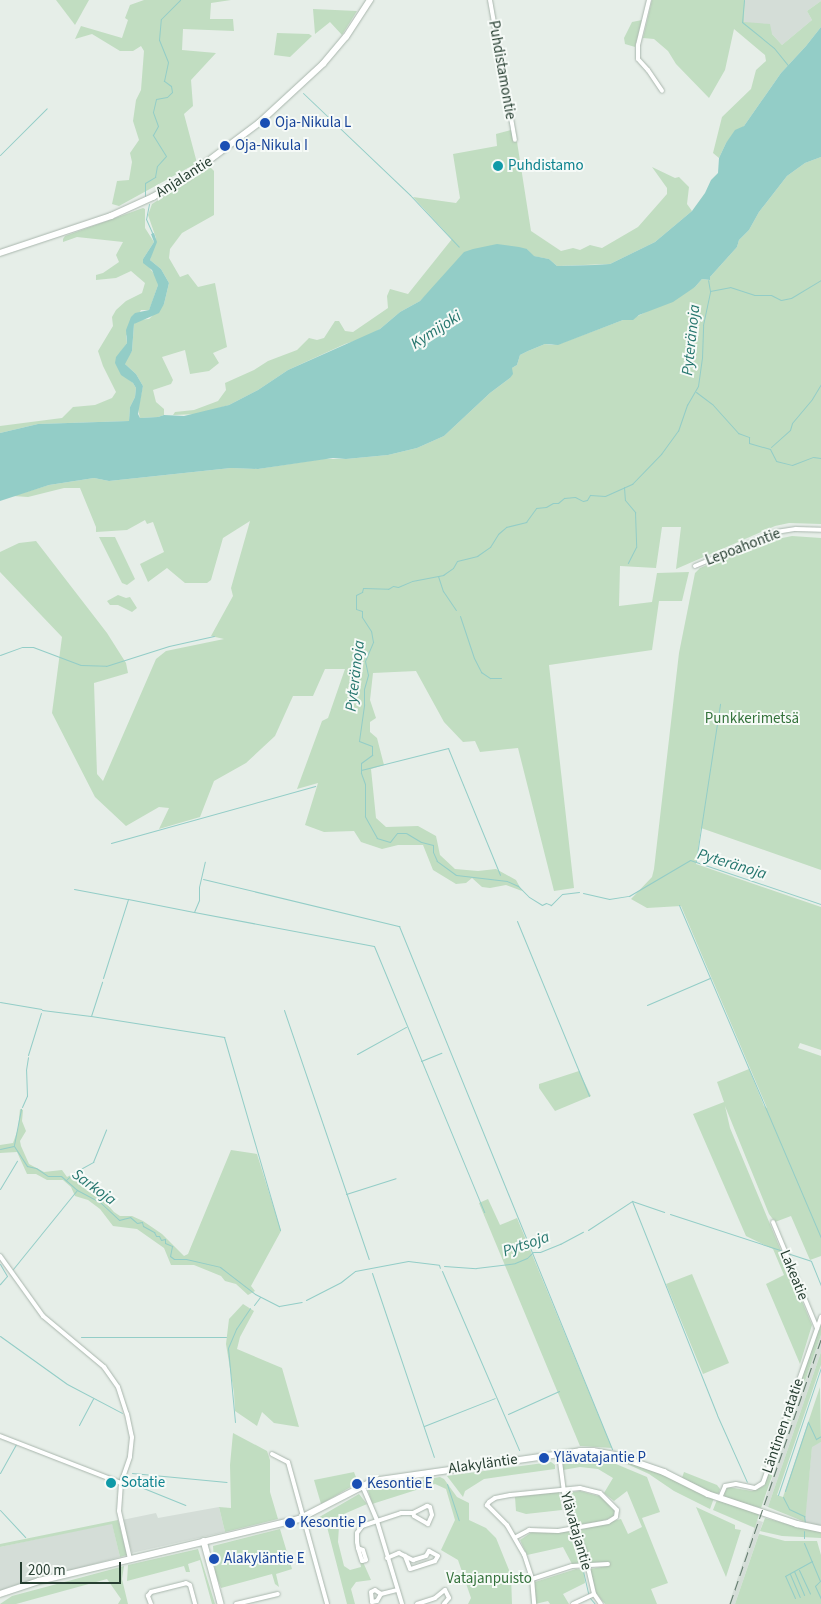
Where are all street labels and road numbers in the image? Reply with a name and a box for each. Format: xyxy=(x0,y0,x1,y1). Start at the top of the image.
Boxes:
street label: Puhdistamontie xyxy=(484,19,520,121)
street label: Anjalantie xyxy=(152,153,216,201)
street label: Lepoahontie xyxy=(703,524,783,570)
street label: Lakeatie xyxy=(776,1247,812,1303)
street label: Läntinen ratatie xyxy=(758,1376,808,1476)
street label: Alakyläntie xyxy=(447,1450,519,1478)
street label: Ylävatajantie xyxy=(556,1490,596,1572)

